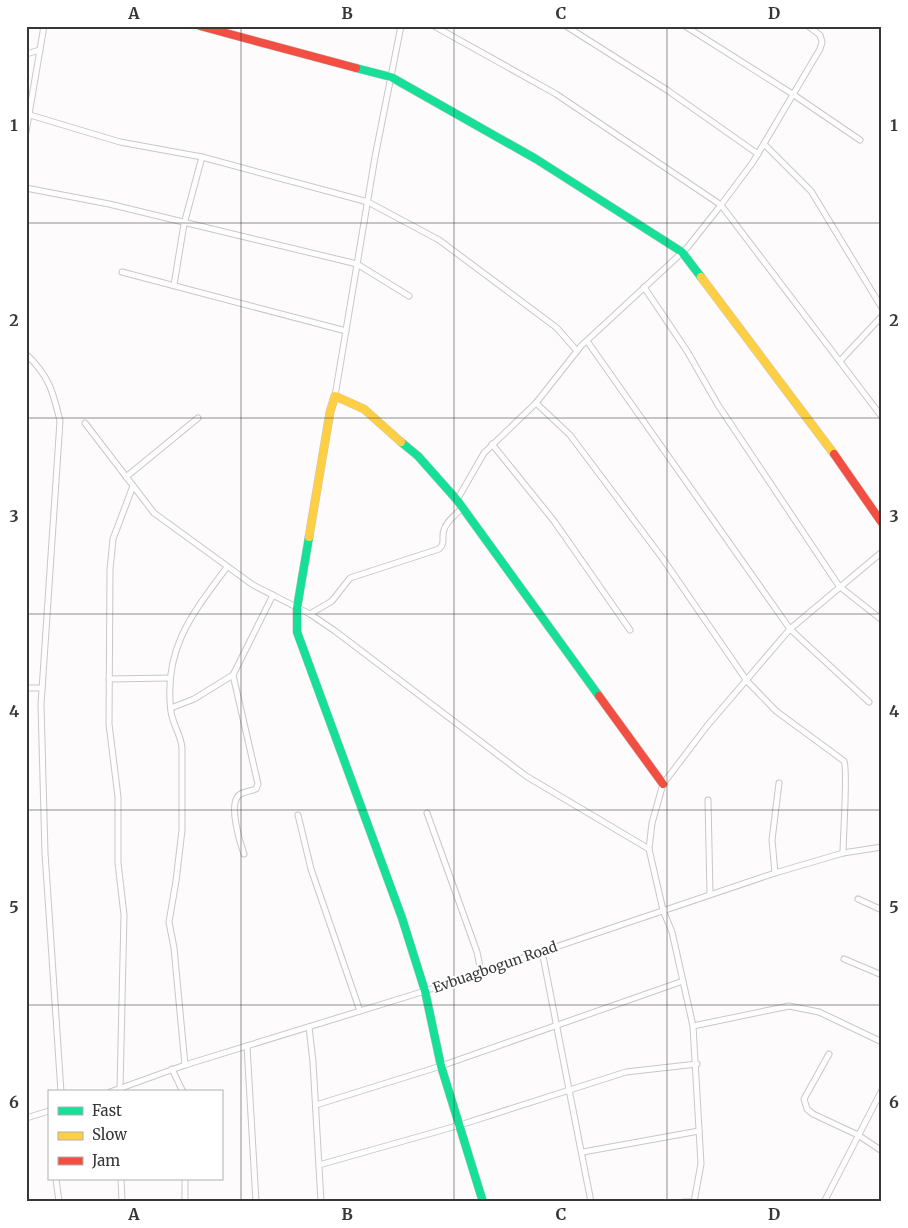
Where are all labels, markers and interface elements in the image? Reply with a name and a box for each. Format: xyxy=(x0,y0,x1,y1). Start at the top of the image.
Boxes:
text: A xyxy=(127,3,140,23)
text: B xyxy=(341,3,353,23)
text: C xyxy=(556,3,566,23)
text: D xyxy=(768,3,780,23)
text: 1 xyxy=(10,115,18,135)
text: 1 xyxy=(890,115,898,135)
text: 2 xyxy=(9,310,19,330)
text: 2 xyxy=(889,310,899,330)
text: 3 xyxy=(9,506,19,526)
text: 3 xyxy=(889,506,899,526)
text: 4 xyxy=(9,701,19,721)
text: 4 xyxy=(889,701,899,721)
text: 5 xyxy=(9,897,19,917)
text: 5 xyxy=(889,897,899,917)
street label: Evbuagbogun Road xyxy=(430,937,560,997)
legend xyxy=(48,1090,222,1180)
text: 6 xyxy=(9,1092,19,1112)
text: 6 xyxy=(889,1092,899,1112)
text: Fast xyxy=(92,1101,122,1120)
text: Slow xyxy=(92,1125,127,1144)
text: Jam xyxy=(91,1151,120,1170)
text: A xyxy=(127,1204,140,1224)
text: B xyxy=(341,1204,353,1224)
text: C xyxy=(556,1204,566,1224)
text: D xyxy=(768,1204,780,1224)

